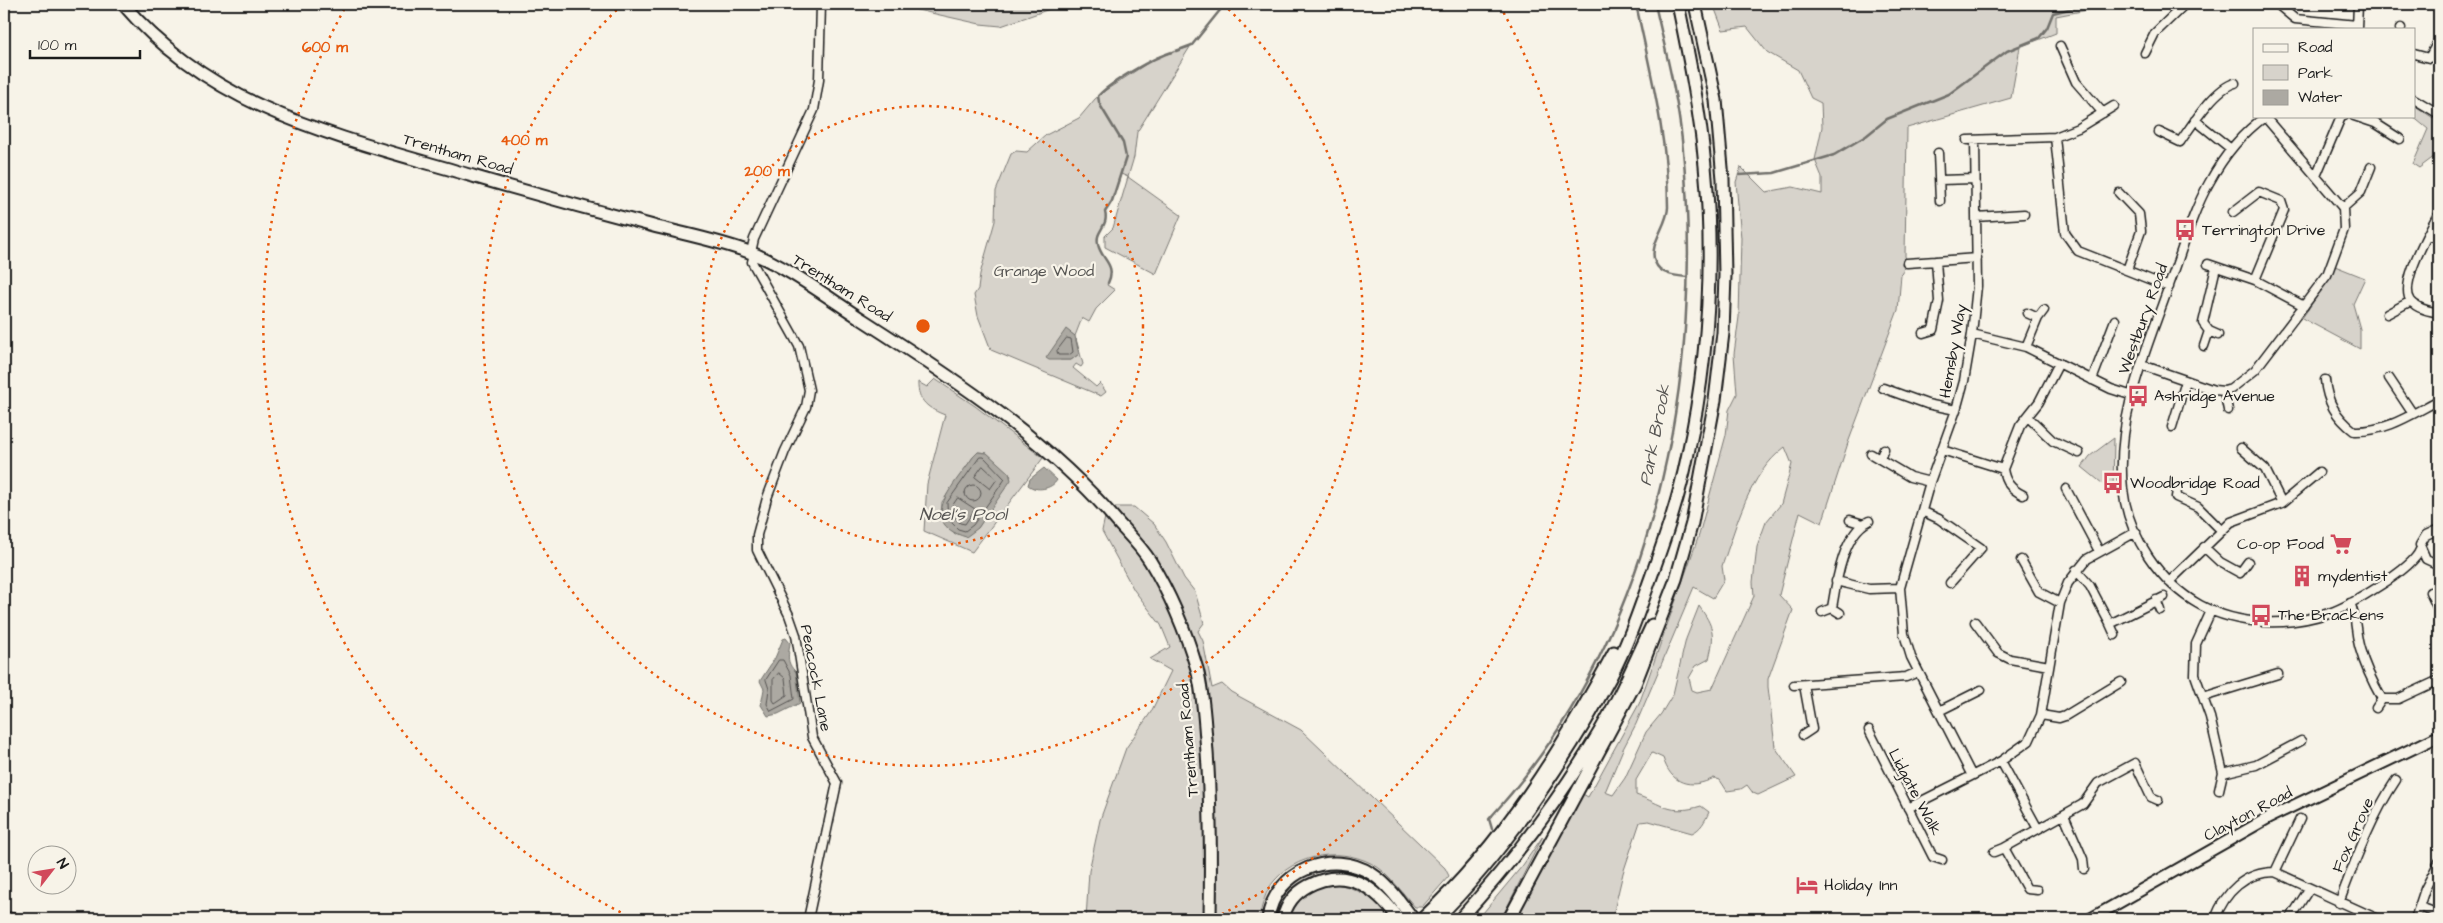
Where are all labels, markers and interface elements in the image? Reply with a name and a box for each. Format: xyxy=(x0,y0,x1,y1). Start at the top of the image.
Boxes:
scale bar xyxy=(30,28,140,60)
legend xyxy=(2253,28,2416,118)
text: 100 m xyxy=(38,35,77,56)
text: 600 m xyxy=(302,37,348,58)
text: Road xyxy=(2298,37,2333,58)
text: Park xyxy=(2298,63,2333,84)
text: Water xyxy=(2298,87,2342,108)
street label: Trentham Road xyxy=(400,128,516,180)
text: 400 m xyxy=(501,130,548,151)
text: 200 m xyxy=(743,161,790,182)
bus stop icon: Terrington Drive xyxy=(2172,217,2198,243)
place label: Terrington Drive xyxy=(2202,219,2326,242)
street label: Trentham Road xyxy=(788,249,896,327)
park label: Grange Wood xyxy=(994,260,1094,283)
street label: Westbury Road xyxy=(2113,261,2174,378)
street label: Hemsby Way xyxy=(1934,302,1973,400)
centre of rings xyxy=(914,317,932,335)
water label: Park Brook xyxy=(1633,381,1677,488)
bus stop icon: Ashridge Avenue xyxy=(2125,383,2151,409)
place label: Ashridge Avenue xyxy=(2154,385,2275,408)
bus stop icon: Woodbridge Road xyxy=(2100,470,2126,496)
place label: Woodbridge Road xyxy=(2130,472,2260,495)
water label: Noel's Pool xyxy=(919,502,1009,527)
supermarket icon: Co-op Food xyxy=(2328,531,2354,557)
place label: Co-op Food xyxy=(2237,533,2324,555)
building icon: mydentist xyxy=(2289,563,2315,589)
place label: mydentist xyxy=(2318,565,2388,588)
bus stop icon: The Brackens xyxy=(2248,602,2274,628)
place label: The Brackens xyxy=(2278,604,2384,626)
street label: Peacock Lane xyxy=(795,623,837,734)
street label: Trentham Road xyxy=(1172,682,1204,798)
street label: Lidgate Walk xyxy=(1882,745,1947,840)
street label: Clayton Road xyxy=(2200,781,2297,847)
street label: Fox Grove xyxy=(2327,794,2379,876)
north arrow xyxy=(28,846,78,896)
text: N xyxy=(51,855,73,873)
hotel icon: Holiday Inn xyxy=(1794,872,1820,898)
place label: Holiday Inn xyxy=(1824,874,1898,897)

